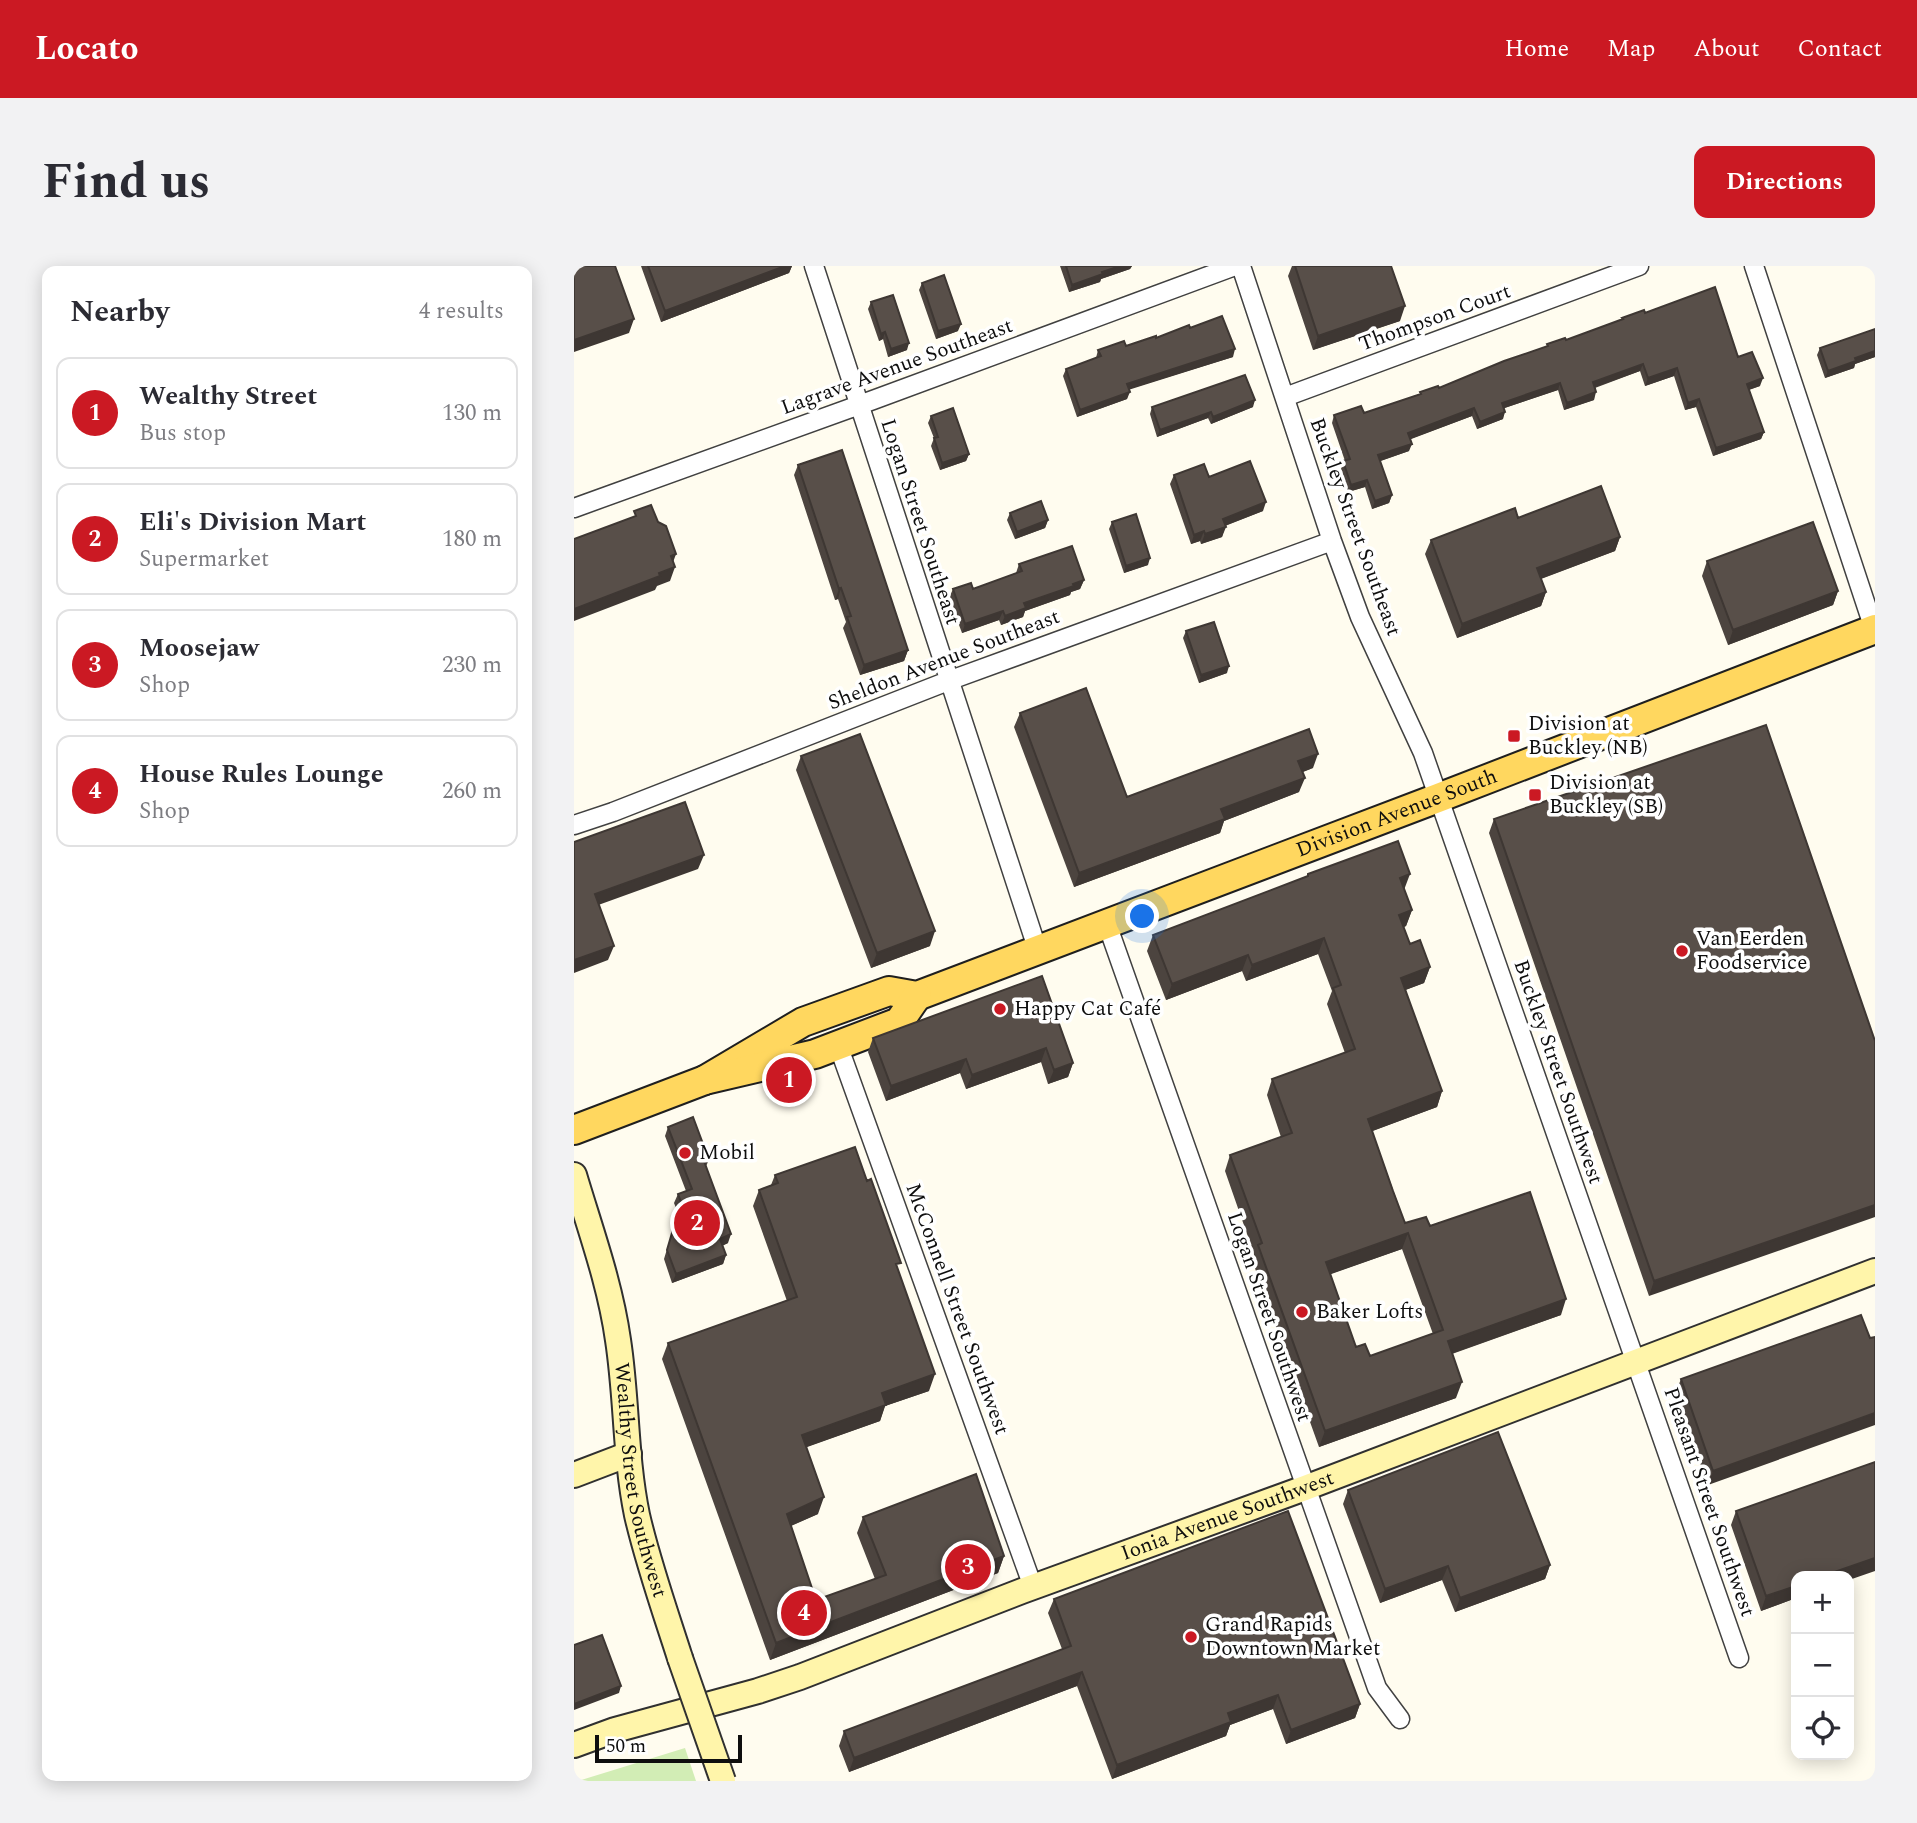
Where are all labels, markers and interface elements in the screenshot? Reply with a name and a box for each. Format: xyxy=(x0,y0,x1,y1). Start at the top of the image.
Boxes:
text: Locato xyxy=(35,24,139,74)
text: Home xyxy=(1504,31,1569,67)
text: Map xyxy=(1607,31,1655,67)
text: About xyxy=(1693,31,1759,67)
text: Contact xyxy=(1797,31,1882,67)
text: Find us xyxy=(42,145,210,220)
button: Directions xyxy=(1694,146,1875,218)
street label: Thompson Court xyxy=(1354,276,1516,360)
text: Nearby xyxy=(70,289,169,335)
text: 4 results xyxy=(419,294,504,329)
street label: Lagrave Avenue Southeast xyxy=(777,310,1017,424)
text: Wealthy Street xyxy=(139,376,317,416)
text: 1 xyxy=(89,396,101,431)
text: 130 m xyxy=(442,396,502,431)
street label: Buckley Street Southeast xyxy=(1301,413,1409,641)
street label: Logan Street Southeast xyxy=(872,415,968,629)
text: Bus stop xyxy=(139,416,226,451)
text: Eli's Division Mart xyxy=(139,502,366,542)
text: 2 xyxy=(89,522,101,557)
text: 180 m xyxy=(442,522,502,557)
text: Supermarket xyxy=(139,542,269,577)
street label: Sheldon Avenue Southeast xyxy=(823,601,1065,719)
text: Moosejaw xyxy=(139,628,259,668)
text: 3 xyxy=(89,648,101,683)
text: 230 m xyxy=(442,648,502,683)
text: Shop xyxy=(139,668,190,703)
place label: Division at Buckley (NB) xyxy=(1528,708,1648,764)
marker: Division at Buckley (NB) xyxy=(1506,728,1522,744)
text: House Rules Lounge xyxy=(139,754,384,794)
street label: Division Avenue South xyxy=(1292,761,1502,866)
place label: Division at Buckley (SB) xyxy=(1549,767,1663,823)
text: 4 xyxy=(89,774,101,809)
text: 260 m xyxy=(442,774,502,809)
marker: Division at Buckley (SB) xyxy=(1527,787,1543,803)
text: Shop xyxy=(139,794,190,829)
your location xyxy=(1125,899,1159,933)
place label: Van Eerden Foodservice xyxy=(1696,923,1807,979)
marker: Van Eerden Foodservice xyxy=(1674,943,1690,959)
street label: Buckley Street Southwest xyxy=(1505,955,1611,1189)
place label: Happy Cat Café xyxy=(1014,993,1161,1025)
marker: Happy Cat Café xyxy=(992,1001,1008,1017)
pin: 1 xyxy=(766,1054,812,1106)
place label: Mobil xyxy=(699,1137,755,1169)
marker: Mobil xyxy=(677,1145,693,1161)
street label: McConnell Street Southwest xyxy=(897,1179,1017,1439)
pin: 2 xyxy=(674,1197,720,1249)
street label: Logan Street Southwest xyxy=(1218,1208,1320,1426)
place label: Baker Lofts xyxy=(1316,1296,1423,1328)
marker: Baker Lofts xyxy=(1294,1304,1310,1320)
street label: Wealthy Street Southwest xyxy=(605,1361,675,1602)
street label: Pleasant Street Southwest xyxy=(1655,1383,1763,1621)
street label: Ionia Avenue Southwest xyxy=(1116,1462,1339,1570)
pin: 3 xyxy=(945,1541,991,1593)
map controls xyxy=(1791,1571,1854,1760)
button: + xyxy=(1791,1571,1854,1634)
pin: 4 xyxy=(781,1587,827,1639)
place label: Grand Rapids Downtown Market xyxy=(1205,1609,1380,1665)
marker: Grand Rapids Downtown Market xyxy=(1183,1629,1199,1645)
button: − xyxy=(1791,1634,1854,1697)
button: locate xyxy=(1791,1697,1854,1760)
scale bar xyxy=(595,1732,742,1764)
text: 50 m xyxy=(606,1732,646,1761)

